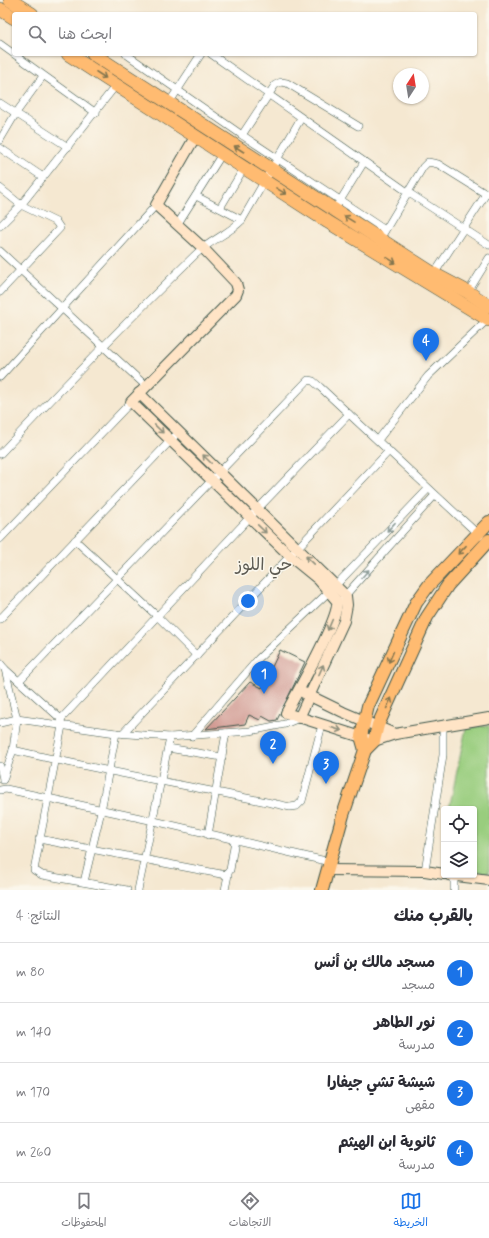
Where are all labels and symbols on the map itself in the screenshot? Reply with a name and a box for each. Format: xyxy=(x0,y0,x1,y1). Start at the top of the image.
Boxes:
north arrow xyxy=(393,68,429,104)
one-way arrow xyxy=(95,72,107,80)
one-way arrow xyxy=(234,145,245,153)
one-way arrow xyxy=(275,187,286,195)
one-way arrow xyxy=(343,215,355,223)
one-way arrow xyxy=(385,257,397,265)
pin: 4 xyxy=(413,328,439,361)
one-way arrow xyxy=(154,424,164,434)
one-way arrow xyxy=(202,454,212,464)
one-way arrow xyxy=(386,522,396,532)
one-way arrow xyxy=(257,525,267,534)
one-way arrow xyxy=(457,545,467,555)
district label: حي اللوز xyxy=(234,554,292,579)
one-way arrow xyxy=(305,555,315,565)
one-way arrow xyxy=(360,569,370,579)
your location xyxy=(238,591,258,611)
one-way arrow xyxy=(326,619,334,631)
one-way arrow xyxy=(386,651,394,663)
pin: 1 xyxy=(251,661,277,694)
one-way arrow xyxy=(318,664,325,676)
one-way arrow xyxy=(386,698,393,710)
one-way arrow xyxy=(330,726,343,733)
pin: 2 xyxy=(260,731,286,764)
pin: 3 xyxy=(313,751,339,784)

